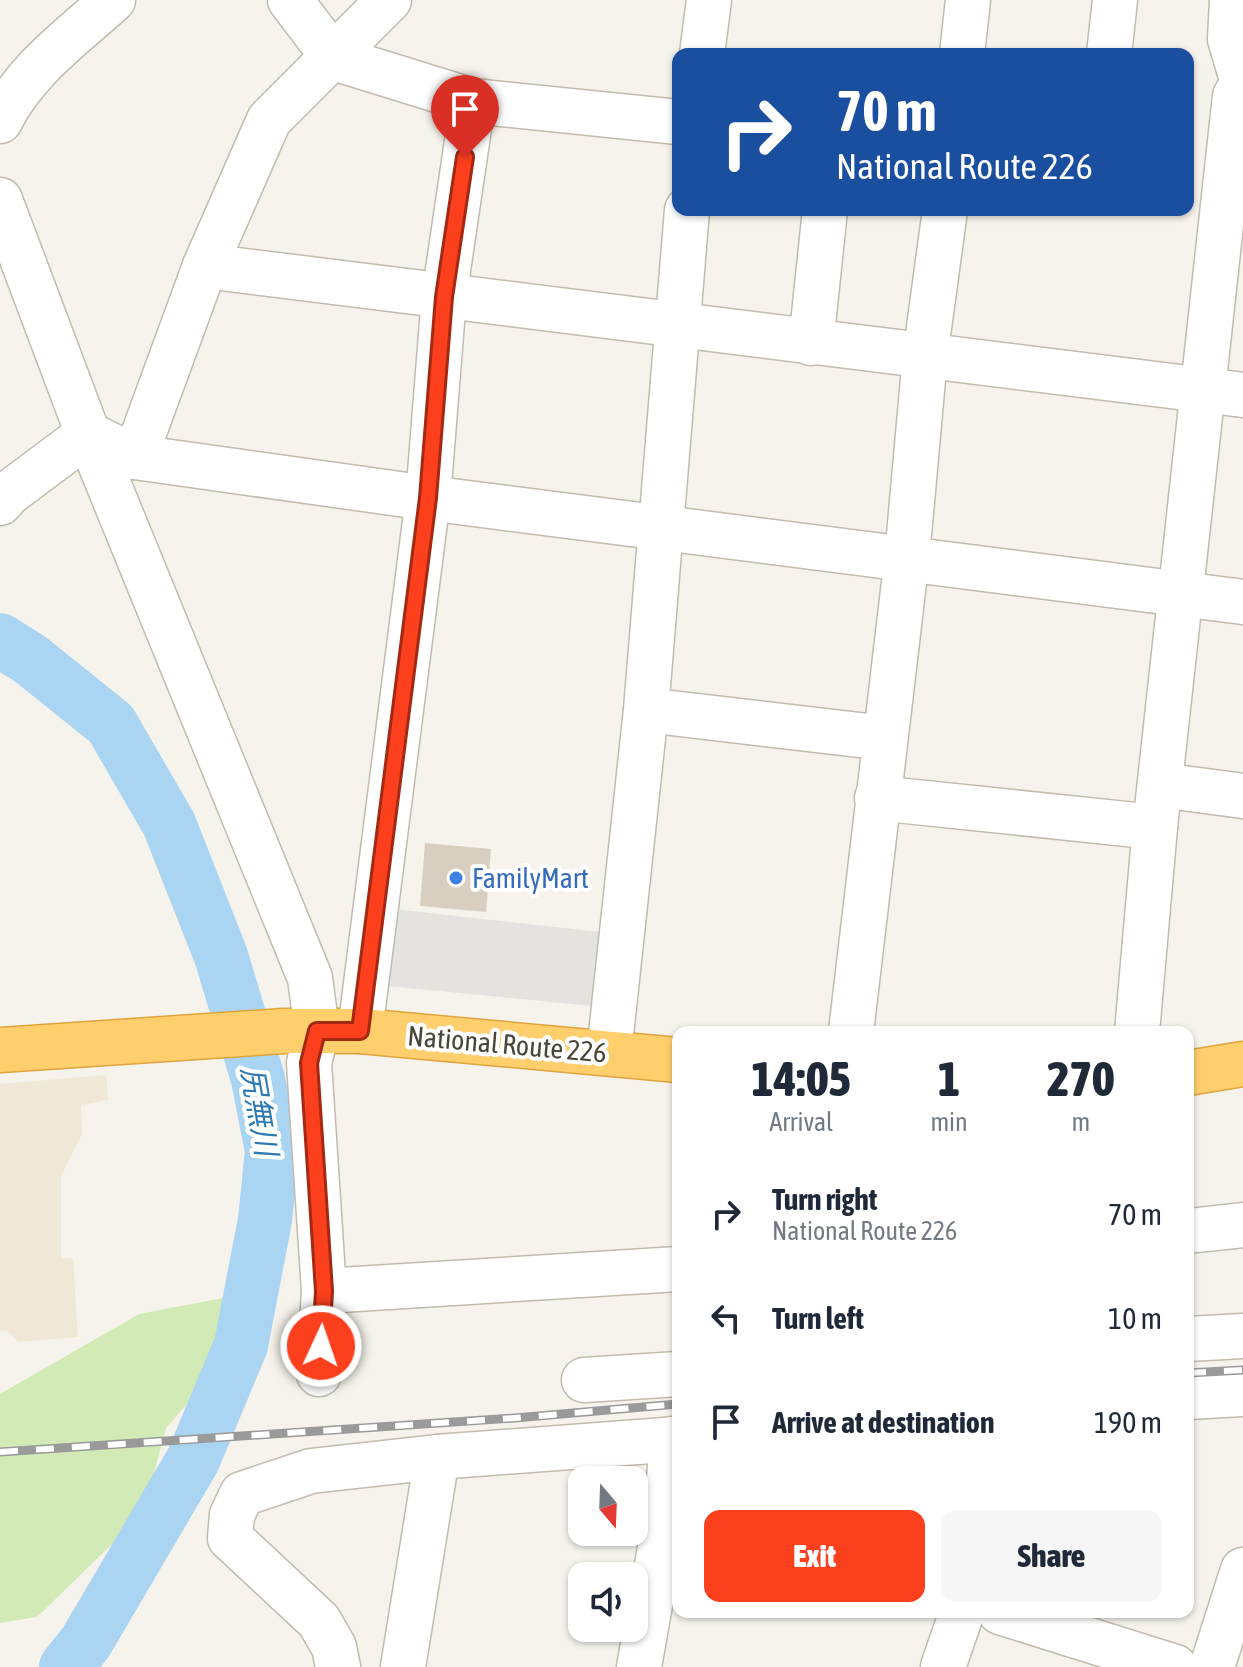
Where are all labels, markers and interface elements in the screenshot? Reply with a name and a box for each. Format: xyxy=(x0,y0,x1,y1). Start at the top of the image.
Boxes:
pin xyxy=(431,75,499,157)
text: 70 m xyxy=(836,79,937,143)
icon: right xyxy=(704,80,808,184)
icon: arrive xyxy=(443,87,487,131)
text: National Route 226 xyxy=(836,145,1093,187)
place label: FamilyMart xyxy=(472,862,589,894)
marker: FamilyMart xyxy=(447,869,465,887)
street label: National Route 226 xyxy=(406,1019,608,1069)
text: 14:05 xyxy=(751,1051,851,1106)
text: 1 xyxy=(938,1051,960,1106)
text: 270 xyxy=(1047,1051,1115,1106)
water label: 尻無川 xyxy=(235,1064,285,1161)
text: Arrival xyxy=(769,1107,833,1137)
text: min xyxy=(930,1107,968,1137)
text: m xyxy=(1071,1107,1090,1137)
text: Turn right xyxy=(772,1182,878,1216)
icon: right xyxy=(704,1192,748,1236)
text: 70 m xyxy=(1108,1197,1162,1231)
text: National Route 226 xyxy=(772,1216,957,1246)
icon: left xyxy=(704,1296,748,1340)
text: Turn left xyxy=(772,1301,864,1335)
text: 10 m xyxy=(1108,1301,1162,1335)
position arrow xyxy=(279,1304,363,1388)
icon: arrive xyxy=(704,1400,748,1444)
text: Arrive at destination xyxy=(772,1405,994,1439)
text: 190 m xyxy=(1094,1405,1162,1439)
north arrow xyxy=(568,1466,648,1546)
map controls xyxy=(568,1466,648,1642)
button: Exit xyxy=(704,1510,925,1602)
button: Share xyxy=(941,1510,1162,1602)
button: sound xyxy=(568,1562,648,1642)

